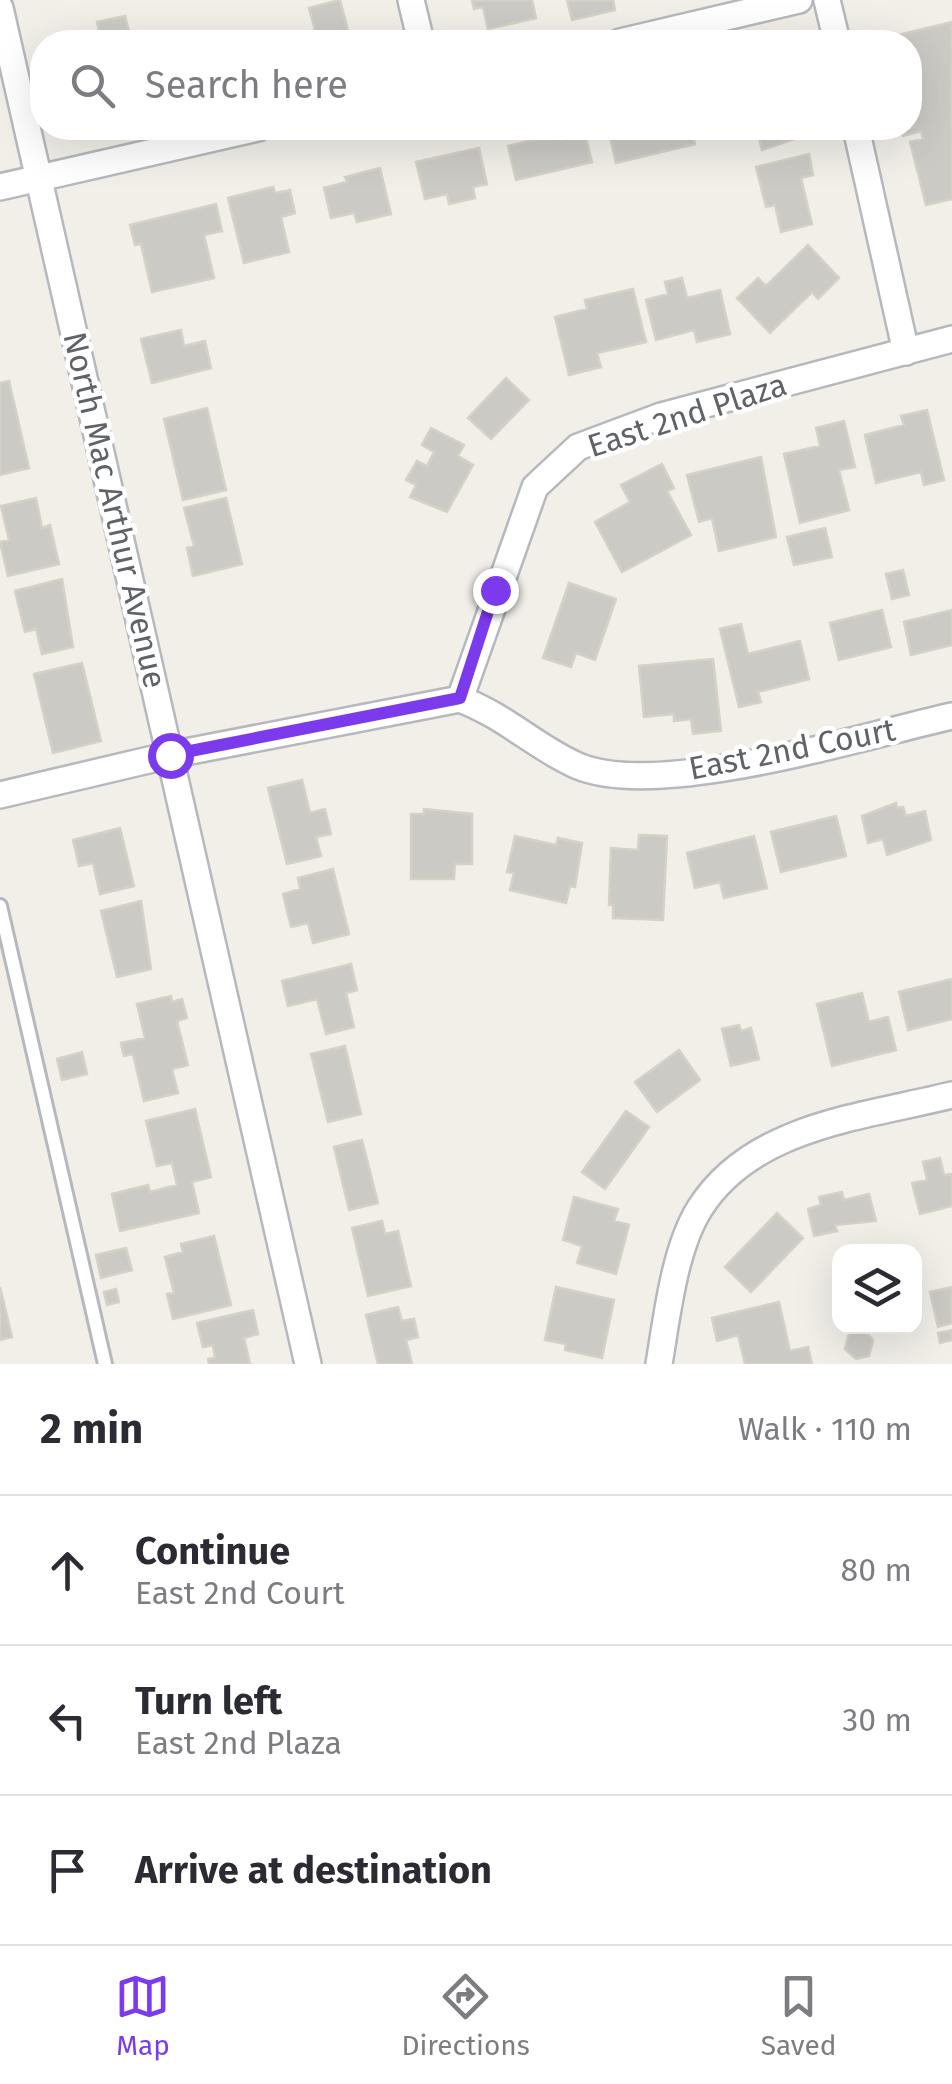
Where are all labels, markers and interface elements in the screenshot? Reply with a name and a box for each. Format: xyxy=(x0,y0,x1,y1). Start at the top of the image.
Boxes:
search box xyxy=(30,30,922,140)
icon: search xyxy=(65,58,120,113)
text: Search here xyxy=(145,62,348,108)
street label: North Mac Arthur Avenue xyxy=(55,328,175,692)
street label: East 2nd Plaza xyxy=(583,365,791,465)
route end xyxy=(473,568,519,614)
street label: East 2nd Court xyxy=(686,710,899,788)
route start xyxy=(148,733,194,779)
map controls xyxy=(832,1244,922,1334)
button: layers xyxy=(832,1244,922,1334)
text: 2 min xyxy=(40,1404,143,1454)
text: Walk · 110 m xyxy=(738,1410,912,1448)
text: Continue xyxy=(135,1528,290,1574)
icon: ahead xyxy=(40,1543,95,1598)
text: 80 m xyxy=(841,1551,912,1589)
text: East 2nd Court xyxy=(135,1574,345,1612)
text: Turn left xyxy=(135,1678,282,1724)
icon: left xyxy=(40,1693,95,1748)
text: 30 m xyxy=(842,1701,912,1739)
text: East 2nd Plaza xyxy=(135,1724,342,1762)
icon: arrive xyxy=(40,1843,95,1898)
text: Arrive at destination xyxy=(135,1847,492,1893)
tab: Map xyxy=(115,1969,170,2062)
tab: Directions xyxy=(401,1969,530,2062)
tab: Saved xyxy=(761,1969,837,2062)

